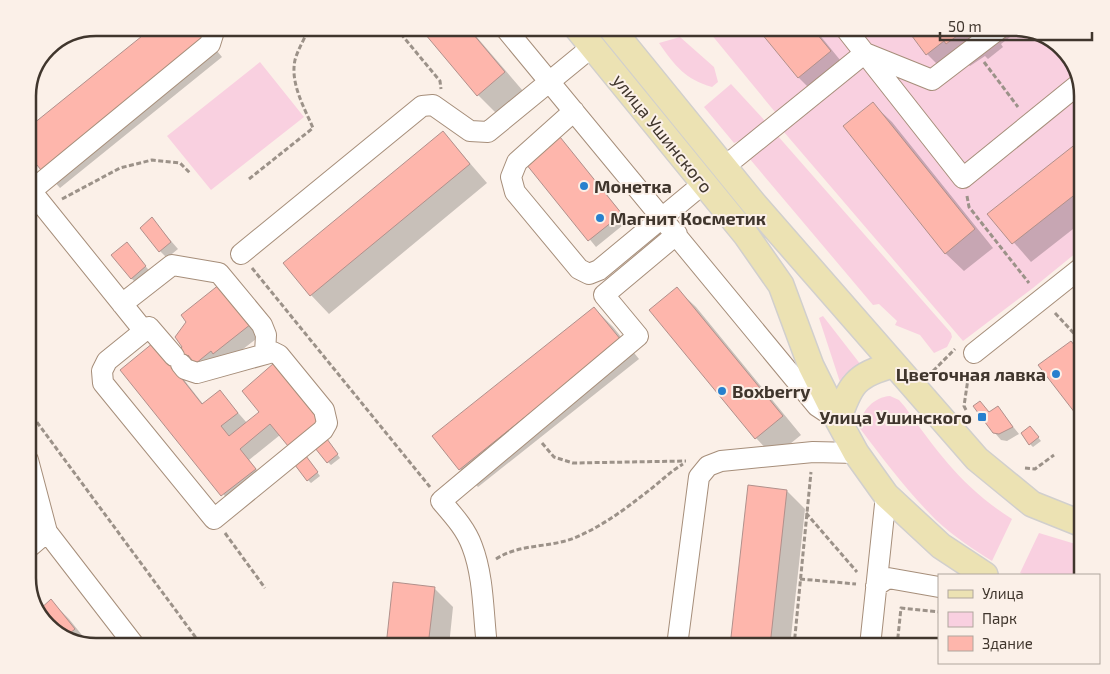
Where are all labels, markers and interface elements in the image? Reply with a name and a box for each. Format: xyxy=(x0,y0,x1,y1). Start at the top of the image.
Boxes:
scale bar xyxy=(940,10,1092,42)
text: 50 m xyxy=(948,17,982,35)
street label: улица Ушинского xyxy=(608,69,718,197)
place label: Монетка xyxy=(594,175,672,197)
marker: Монетка xyxy=(578,180,590,192)
place label: Магнит Косметик xyxy=(610,207,766,229)
marker: Магнит Косметик xyxy=(594,212,606,224)
place label: Цветочная лавка xyxy=(896,363,1046,385)
marker: Цветочная лавка xyxy=(1050,368,1062,380)
place label: Boxberry xyxy=(732,380,811,402)
marker: Boxberry xyxy=(716,385,728,397)
place label: Улица Ушинского xyxy=(819,406,972,428)
marker: Улица Ушинского xyxy=(976,411,988,423)
legend xyxy=(938,574,1100,664)
text: Улица xyxy=(982,584,1024,602)
text: Парк xyxy=(982,609,1017,627)
text: Здание xyxy=(982,634,1033,652)

